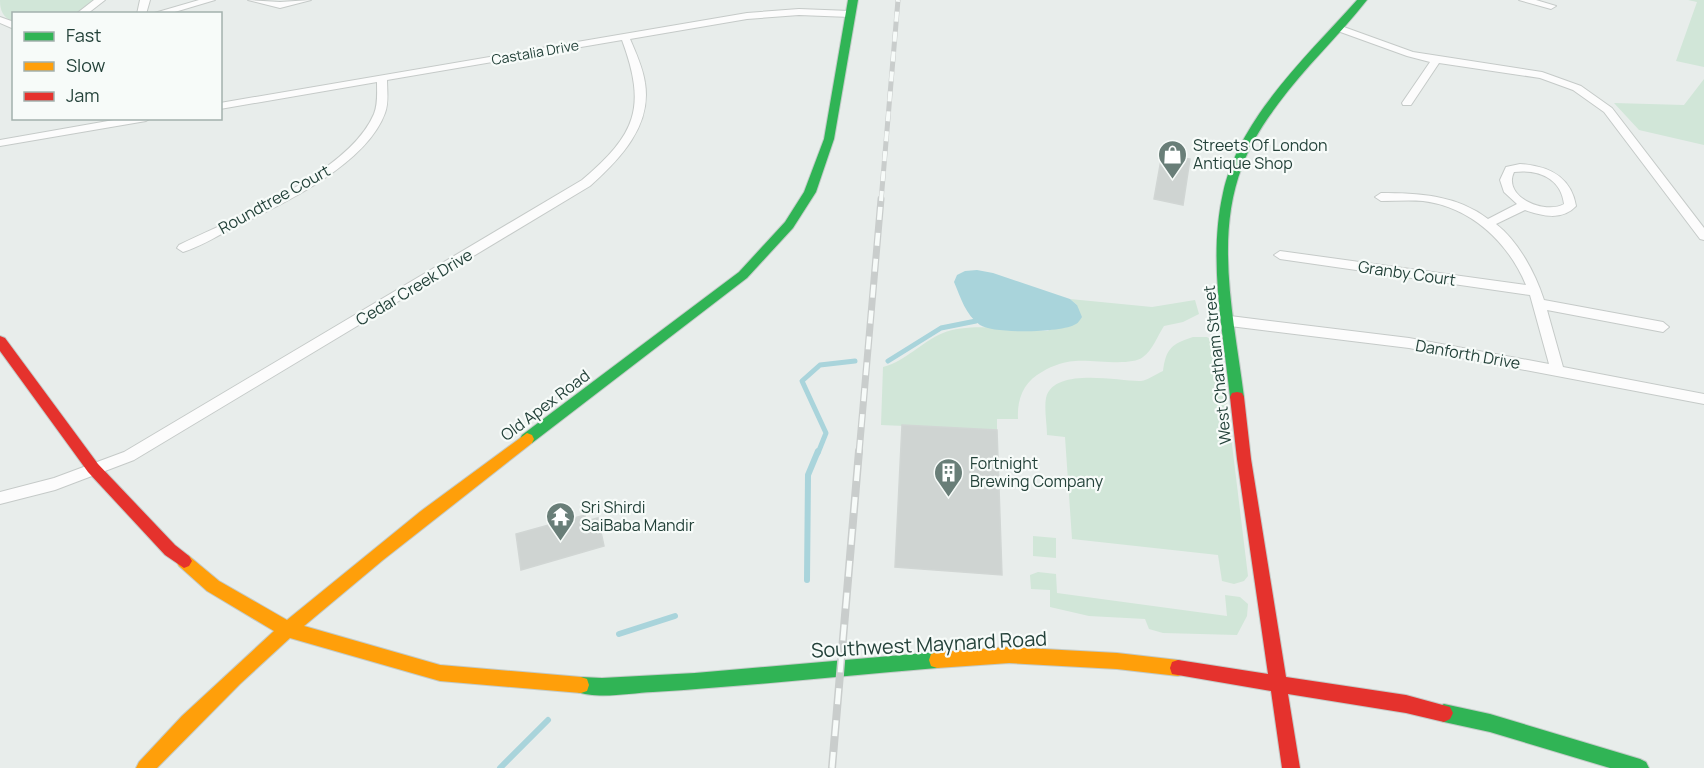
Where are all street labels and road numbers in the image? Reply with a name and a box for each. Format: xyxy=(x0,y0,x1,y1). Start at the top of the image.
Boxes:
street label: Castalia Drive xyxy=(490,35,580,69)
street label: Roundtree Court xyxy=(214,159,334,239)
street label: Cedar Creek Drive xyxy=(352,243,476,331)
street label: Granby Court xyxy=(1357,255,1457,291)
street label: West Chatham Street xyxy=(1198,284,1236,446)
street label: Danforth Drive xyxy=(1414,334,1522,374)
street label: Old Apex Road xyxy=(496,364,594,446)
street label: Southwest Maynard Road xyxy=(810,624,1048,664)

